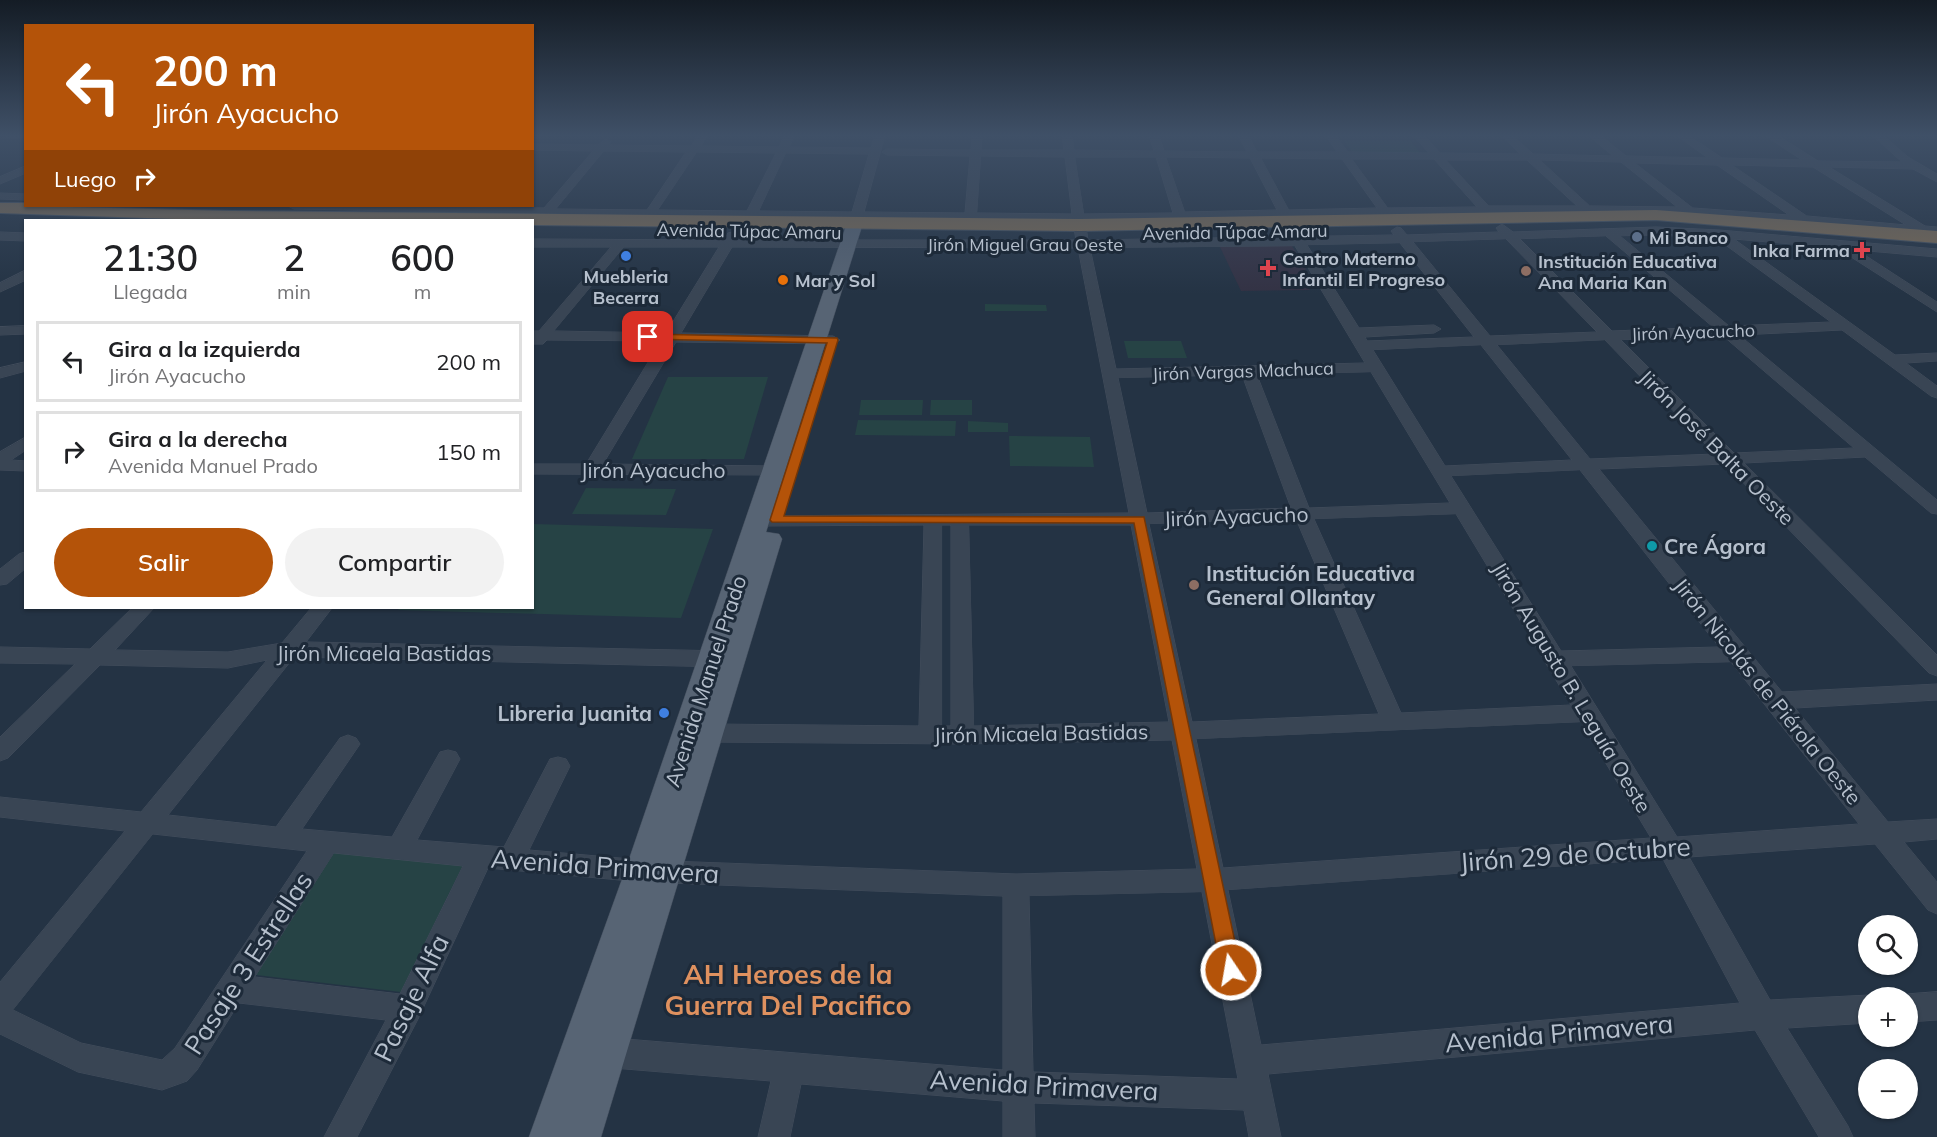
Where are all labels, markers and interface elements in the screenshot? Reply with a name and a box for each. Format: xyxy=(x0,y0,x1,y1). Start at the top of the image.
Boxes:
text: 200 m xyxy=(153,44,278,97)
icon: left xyxy=(54,48,132,126)
text: Jirón Ayacucho xyxy=(153,96,339,130)
icon: right xyxy=(128,162,161,195)
text: Luego xyxy=(54,165,116,193)
street label: Avenida Túpac Amaru xyxy=(656,218,842,244)
street label: Avenida Túpac Amaru xyxy=(1142,219,1328,245)
place label: Mi Banco xyxy=(1649,226,1728,249)
marker: Mi Banco xyxy=(1630,230,1644,244)
street label: Jirón Miguel Grau Oeste xyxy=(927,233,1123,256)
text: 21:30 xyxy=(103,235,198,280)
text: 2 xyxy=(283,235,305,280)
text: 600 xyxy=(390,235,455,280)
place label: Inka Farma xyxy=(1753,239,1850,262)
marker: Inka Farma xyxy=(1855,243,1869,257)
place label: Centro Materno Infantil El Progreso xyxy=(1282,247,1445,291)
marker: Muebleria Becerra xyxy=(619,249,633,263)
place label: Institución Educativa Ana Maria Kan xyxy=(1538,250,1717,294)
marker: Centro Materno Infantil El Progreso xyxy=(1259,259,1277,277)
marker: Institución Educativa Ana Maria Kan xyxy=(1519,264,1533,278)
place label: Muebleria Becerra xyxy=(584,265,668,309)
place label: Mar y Sol xyxy=(795,269,876,292)
marker: Mar y Sol xyxy=(776,273,790,287)
text: Llegada xyxy=(113,279,188,304)
text: min xyxy=(277,279,311,304)
text: m xyxy=(414,279,431,304)
pin xyxy=(622,311,673,362)
street label: Jirón Ayacucho xyxy=(1631,318,1755,346)
icon: arrive xyxy=(631,320,664,353)
text: Gira a la izquierda xyxy=(108,335,301,363)
icon: left xyxy=(57,345,90,378)
text: 200 m xyxy=(436,348,501,376)
street label: Jirón Vargas Machuca xyxy=(1152,356,1334,386)
text: Jirón Ayacucho xyxy=(108,363,246,388)
street label: Jirón José Balta Oeste xyxy=(1634,364,1800,530)
text: Gira a la derecha xyxy=(108,425,288,453)
icon: right xyxy=(57,435,90,468)
text: 150 m xyxy=(436,438,501,466)
text: Avenida Manuel Prado xyxy=(108,453,318,478)
street label: Jirón Ayacucho xyxy=(581,457,725,483)
street label: Jirón Ayacucho xyxy=(1163,500,1309,532)
button: Salir xyxy=(54,528,273,597)
button: Compartir xyxy=(285,528,504,597)
place label: Cre Ágora xyxy=(1664,533,1766,559)
marker: Cre Ágora xyxy=(1645,539,1659,553)
street label: Jirón Augusto B. Leguía Oeste xyxy=(1487,557,1657,817)
place label: Institución Educativa General Ollantay xyxy=(1206,560,1415,610)
street label: Avenida Manuel Prado xyxy=(659,572,751,790)
street label: Jirón Nicolás de Piérola Oeste xyxy=(1668,572,1868,810)
marker: Institución Educativa General Ollantay xyxy=(1187,578,1201,592)
street label: Jirón Micaela Bastidas xyxy=(277,640,491,666)
place label: Libreria Juanita xyxy=(497,700,652,726)
marker: Libreria Juanita xyxy=(657,706,671,720)
street label: Jirón Micaela Bastidas xyxy=(933,718,1149,748)
street label: Jirón 29 de Octubre xyxy=(1458,829,1692,879)
street label: Avenida Primavera xyxy=(490,842,720,890)
street label: Pasaje 3 Estrellas xyxy=(177,865,319,1061)
map controls xyxy=(1858,915,1918,1119)
button: search xyxy=(1858,915,1918,975)
street label: Pasaje Alfa xyxy=(366,929,456,1067)
position arrow xyxy=(1199,938,1263,1002)
district label: AH Heroes de la Guerra Del Pacifico xyxy=(665,957,911,1022)
button: + xyxy=(1858,987,1918,1047)
street label: Avenida Primavera xyxy=(1444,1007,1674,1059)
button: − xyxy=(1858,1059,1918,1119)
street label: Avenida Primavera xyxy=(929,1063,1159,1107)

